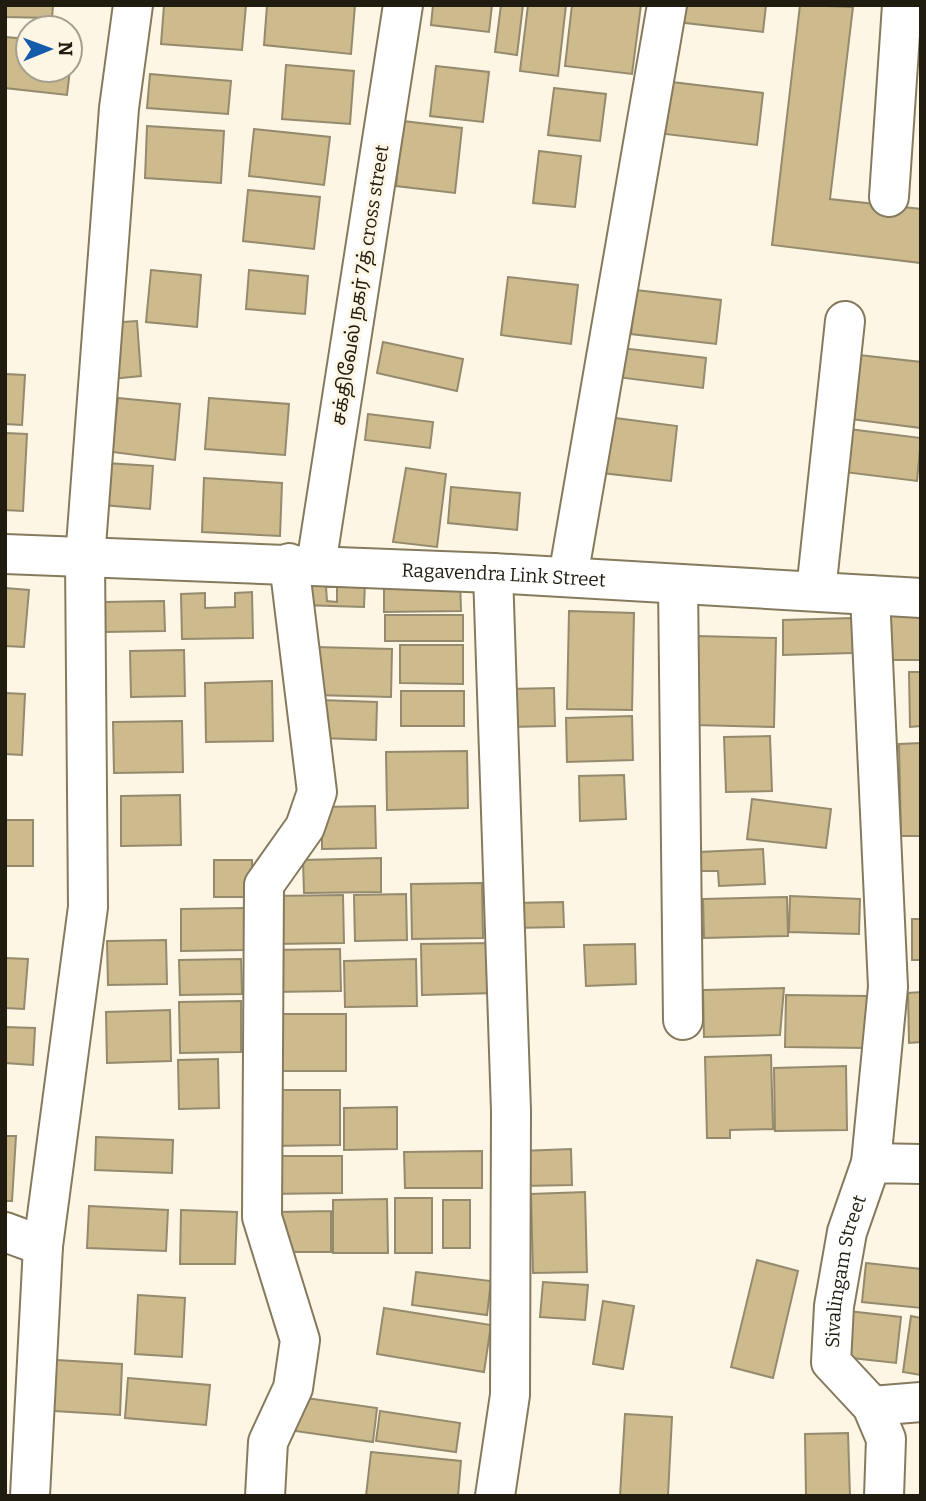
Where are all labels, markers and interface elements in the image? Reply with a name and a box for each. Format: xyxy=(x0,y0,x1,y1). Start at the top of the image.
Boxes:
north arrow xyxy=(14,14,84,84)
text: N xyxy=(54,41,77,57)
street label: சக்திவேல் நகர் 7த் cross street xyxy=(326,143,395,427)
street label: Ragavendra Link Street xyxy=(401,558,606,591)
street label: Sivalingam Street xyxy=(820,1192,871,1349)

